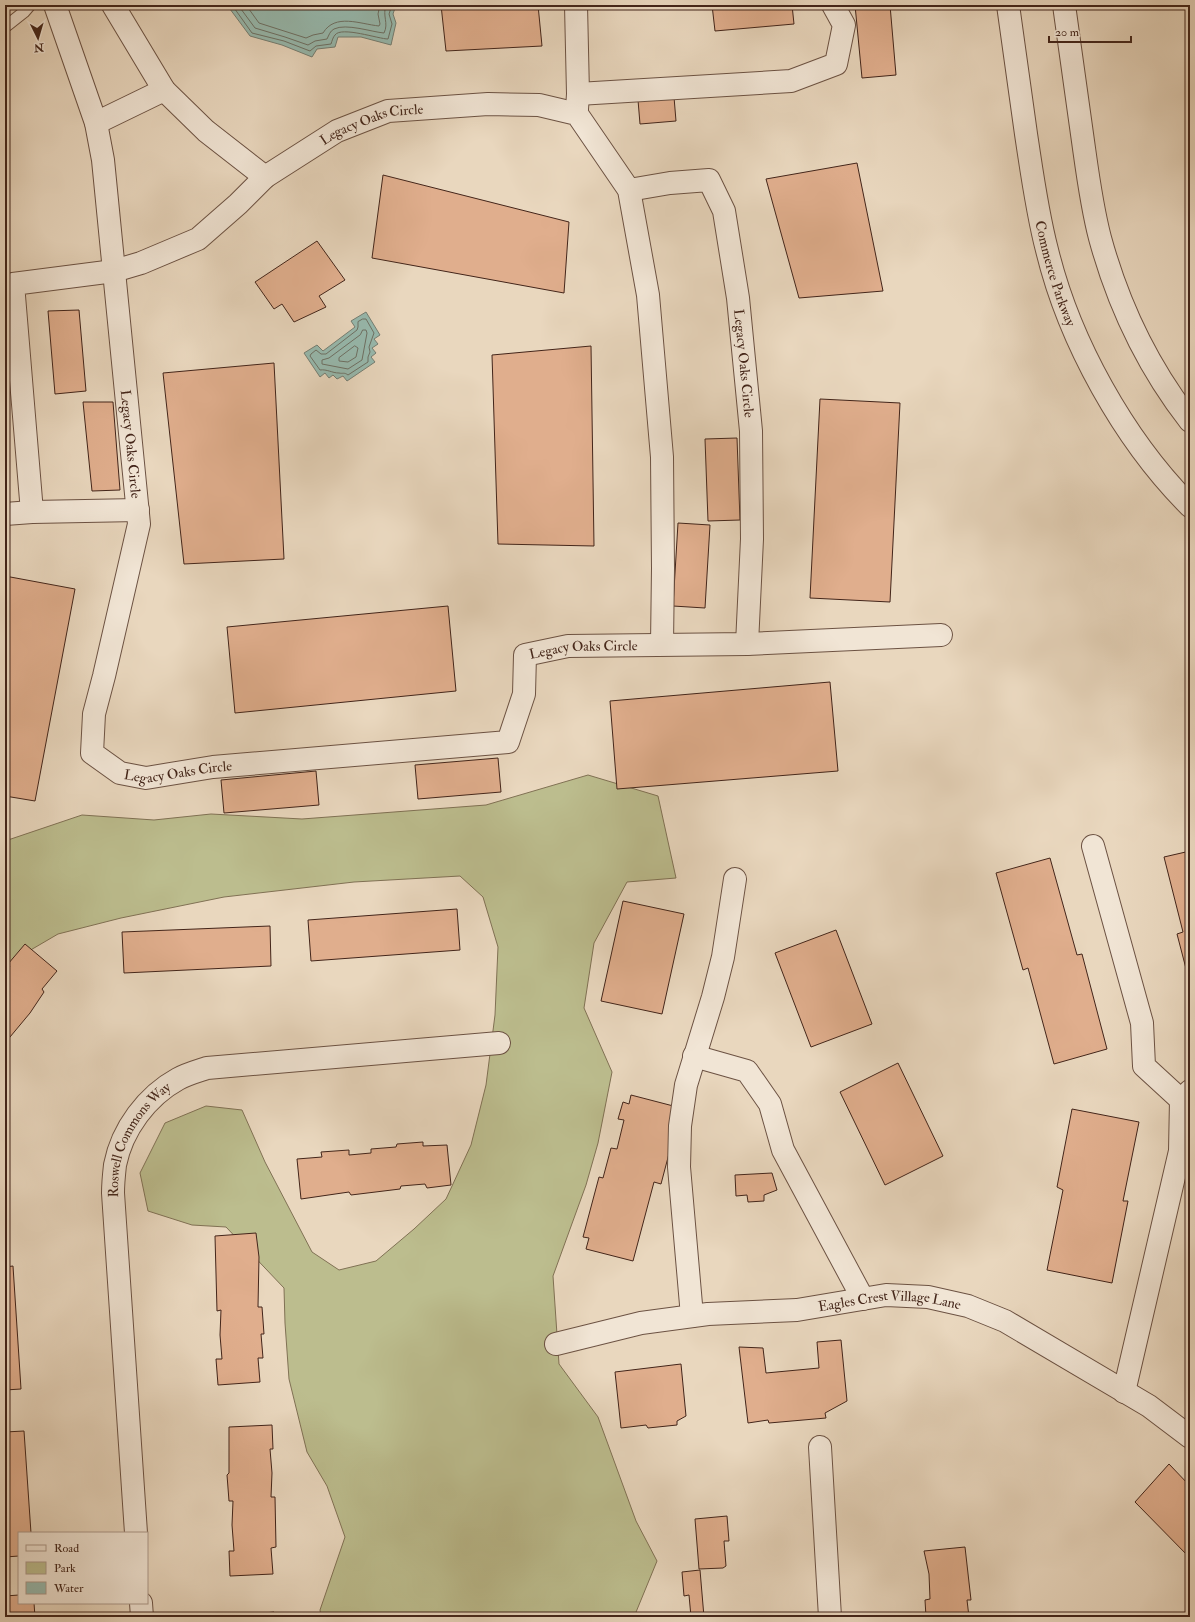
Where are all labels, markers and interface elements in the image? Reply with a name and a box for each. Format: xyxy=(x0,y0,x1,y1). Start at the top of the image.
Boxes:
north arrow xyxy=(18,18,58,58)
scale bar xyxy=(1049,18,1131,44)
text: 20 m xyxy=(1055,25,1080,40)
text: N xyxy=(32,40,45,54)
street label: Legacy Oaks Circle xyxy=(316,100,424,148)
street label: Commerce Parkway xyxy=(1032,219,1080,330)
street label: Legacy Oaks Circle xyxy=(731,308,758,419)
street label: Legacy Oaks Circle xyxy=(117,389,145,499)
street label: Legacy Oaks Circle xyxy=(528,637,638,662)
street label: Legacy Oaks Circle xyxy=(123,757,233,787)
street label: Roswell Commons Way xyxy=(104,1077,175,1197)
street label: Eagles Crest Village Lane xyxy=(817,1286,963,1315)
legend xyxy=(18,1532,148,1604)
text: Road xyxy=(54,1541,79,1556)
text: Park xyxy=(54,1561,76,1576)
text: Water xyxy=(53,1581,84,1596)

